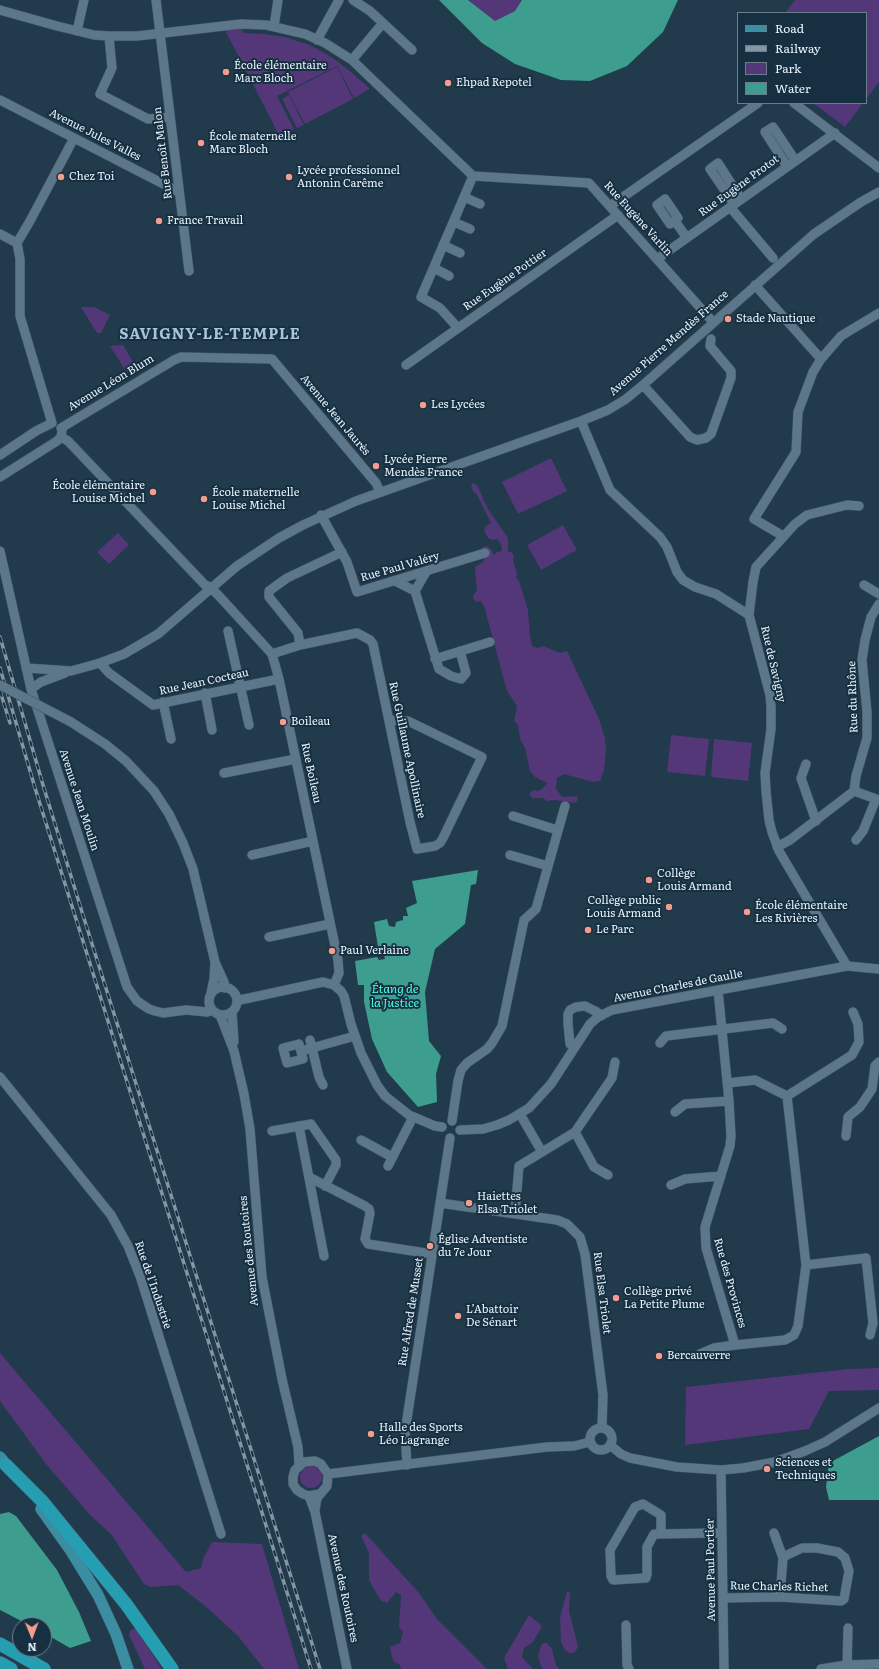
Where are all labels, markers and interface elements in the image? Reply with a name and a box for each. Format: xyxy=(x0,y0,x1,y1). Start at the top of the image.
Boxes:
legend xyxy=(737,12,867,104)
text: Road xyxy=(775,19,804,37)
text: Railway xyxy=(775,39,821,57)
place label: École élémentaire Marc Bloch xyxy=(234,59,327,85)
text: Park xyxy=(775,59,801,77)
marker: École élémentaire Marc Bloch xyxy=(221,67,231,77)
place label: Ehpad Repotel xyxy=(456,76,532,90)
marker: Ehpad Repotel xyxy=(443,78,453,88)
text: Water xyxy=(775,79,811,97)
street label: Avenue Jules Valles xyxy=(47,106,143,164)
street label: Rue Benoît Malon xyxy=(151,106,175,200)
place label: École maternelle Marc Bloch xyxy=(209,130,296,156)
marker: École maternelle Marc Bloch xyxy=(196,138,206,148)
street label: Rue Eugène Protot xyxy=(696,152,782,220)
place label: Lycée professionnel Antonin Carême xyxy=(297,164,400,190)
place label: Chez Toi xyxy=(69,170,114,184)
marker: Chez Toi xyxy=(56,172,66,182)
marker: Lycée professionnel Antonin Carême xyxy=(284,172,294,182)
street label: Rue Eugène Varlin xyxy=(601,179,675,259)
place label: France Travail xyxy=(167,214,243,228)
marker: France Travail xyxy=(154,216,164,226)
street label: Rue Eugène Pottier xyxy=(461,246,549,314)
street label: Avenue Pierre Mendès France xyxy=(607,288,731,398)
place label: Stade Nautique xyxy=(736,312,815,326)
marker: Stade Nautique xyxy=(723,314,733,324)
district label: SAVIGNY-LE-TEMPLE xyxy=(119,326,301,344)
street label: Avenue Léon Blum xyxy=(66,352,156,414)
street label: Avenue Jean Jaurès xyxy=(297,372,373,458)
place label: Les Lycées xyxy=(431,398,485,412)
marker: Les Lycées xyxy=(418,400,428,410)
place label: Lycée Pierre Mendès France xyxy=(384,453,463,479)
marker: Lycée Pierre Mendès France xyxy=(371,461,381,471)
place label: École élémentaire Louise Michel xyxy=(52,479,145,505)
place label: École maternelle Louise Michel xyxy=(212,486,299,512)
marker: École élémentaire Louise Michel xyxy=(148,487,158,497)
marker: École maternelle Louise Michel xyxy=(199,494,209,504)
street label: Rue Paul Valéry xyxy=(359,549,441,585)
street label: Rue de Savigny xyxy=(758,624,788,704)
street label: Rue du Rhône xyxy=(845,661,861,733)
street label: Rue Jean Cocteau xyxy=(158,666,250,698)
street label: Rue Guillaume Apollinaire xyxy=(386,680,428,820)
place label: Boileau xyxy=(291,715,330,729)
marker: Boileau xyxy=(278,717,288,727)
street label: Rue Boileau xyxy=(298,741,324,805)
street label: Avenue Jean Moulin xyxy=(56,747,102,853)
place label: Collège Louis Armand xyxy=(657,867,732,893)
marker: Collège Louis Armand xyxy=(644,875,654,885)
place label: Collège public Louis Armand xyxy=(586,894,661,920)
place label: École élémentaire Les Rivières xyxy=(755,899,848,925)
marker: Collège public Louis Armand xyxy=(664,902,674,912)
marker: École élémentaire Les Rivières xyxy=(742,907,752,917)
place label: Le Parc xyxy=(596,923,634,937)
marker: Le Parc xyxy=(583,925,593,935)
place label: Paul Verlaine xyxy=(340,944,409,958)
marker: Paul Verlaine xyxy=(327,946,337,956)
street label: Avenue Charles de Gaulle xyxy=(612,967,744,1005)
water label: Étang de la Justice xyxy=(371,982,419,1010)
place label: Haiettes Elsa Triolet xyxy=(477,1190,537,1216)
street label: Avenue des Routoires xyxy=(237,1195,261,1307)
marker: Haiettes Elsa Triolet xyxy=(464,1198,474,1208)
place label: Église Adventiste du 7e Jour xyxy=(438,1233,528,1259)
street label: Rue des Provinces xyxy=(711,1236,749,1330)
street label: Rue de l'Industrie xyxy=(132,1239,174,1331)
marker: Église Adventiste du 7e Jour xyxy=(425,1241,435,1251)
street label: Rue Elsa Triolet xyxy=(590,1251,614,1335)
street label: Rue Alfred de Musset xyxy=(396,1257,426,1367)
place label: Collège privé La Petite Plume xyxy=(624,1285,705,1311)
marker: Collège privé La Petite Plume xyxy=(611,1293,621,1303)
place label: L’Abattoir De Sénart xyxy=(466,1303,518,1329)
marker: L’Abattoir De Sénart xyxy=(453,1311,463,1321)
place label: Bercauverre xyxy=(667,1349,731,1363)
marker: Bercauverre xyxy=(654,1351,664,1361)
place label: Halle des Sports Léo Lagrange xyxy=(379,1421,463,1447)
marker: Halle des Sports Léo Lagrange xyxy=(366,1429,376,1439)
place label: Sciences et Techniques xyxy=(775,1456,836,1482)
marker: Sciences et Techniques xyxy=(762,1464,772,1474)
street label: Avenue Paul Portier xyxy=(704,1518,718,1622)
street label: Avenue des Routoires xyxy=(325,1532,361,1644)
street label: Rue Charles Richet xyxy=(730,1580,828,1594)
north arrow xyxy=(12,1617,52,1657)
text: N xyxy=(27,1640,37,1656)

